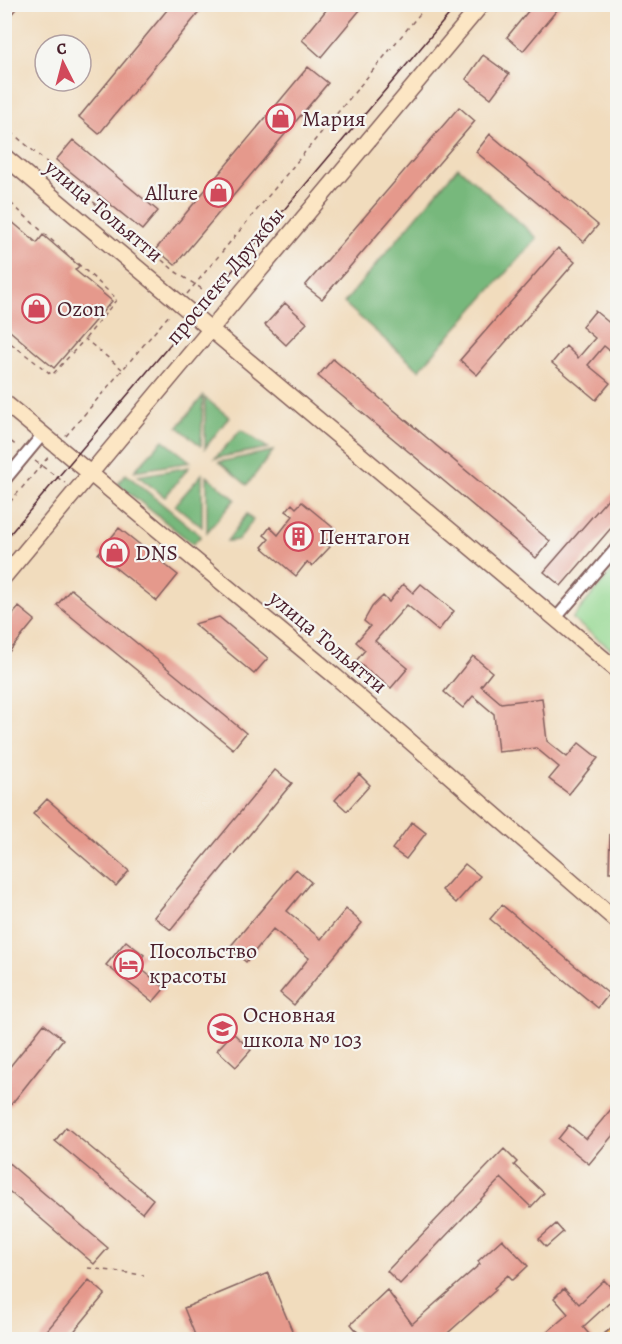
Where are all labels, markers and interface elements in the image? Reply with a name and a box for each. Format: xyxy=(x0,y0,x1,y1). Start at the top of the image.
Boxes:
north arrow xyxy=(33,33,93,93)
text: С xyxy=(55,38,68,61)
shop icon: Мария xyxy=(265,103,297,135)
place label: Мария xyxy=(302,104,366,134)
street label: улица Тольятти xyxy=(38,152,170,269)
shop icon: Allure xyxy=(203,177,235,209)
place label: Allure xyxy=(144,178,198,208)
street label: проспект Дружбы xyxy=(159,201,291,351)
shop icon: Ozon xyxy=(20,293,52,325)
place label: Ozon xyxy=(57,294,105,324)
building icon: Пентагон xyxy=(282,521,314,553)
place label: Пентагон xyxy=(319,522,410,552)
shop icon: DNS xyxy=(98,537,130,569)
place label: DNS xyxy=(135,538,178,568)
street label: улица Тольятти xyxy=(262,583,394,700)
place label: Посольство красоты xyxy=(149,936,257,991)
hotel icon: Посольство красоты xyxy=(112,948,144,980)
place label: Основная школа № 103 xyxy=(243,1000,362,1055)
school or university icon: Основная школа № 103 xyxy=(206,1012,238,1044)

